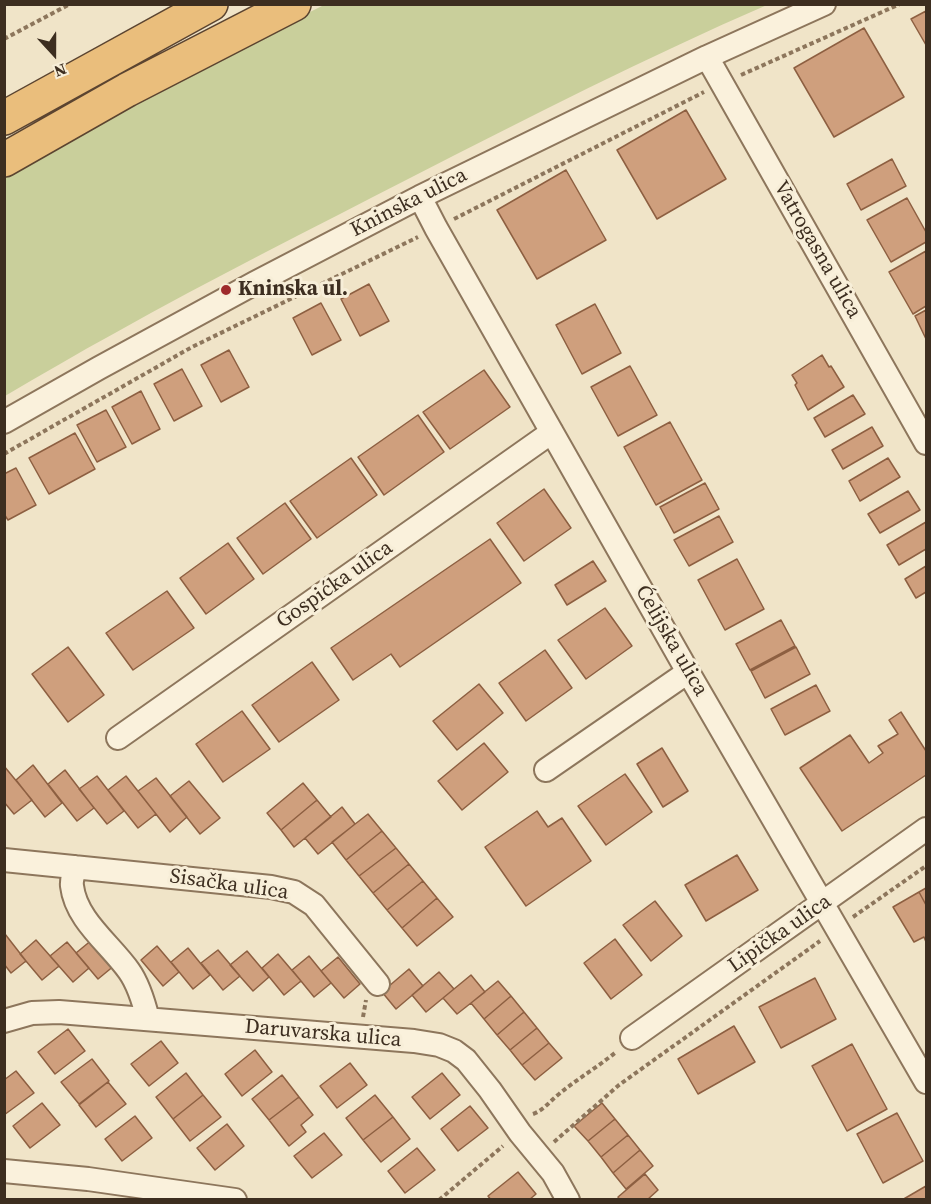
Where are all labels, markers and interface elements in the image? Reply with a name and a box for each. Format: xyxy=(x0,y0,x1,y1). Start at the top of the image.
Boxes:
north arrow xyxy=(24,24,84,84)
text: N xyxy=(51,58,70,83)
street label: Kninska ulica xyxy=(347,163,471,243)
street label: Vatrogasna ulica xyxy=(767,177,867,323)
place label: Kninska ul. xyxy=(238,277,348,303)
marker: Kninska ul. xyxy=(219,283,233,297)
street label: Gospićka ulica xyxy=(272,536,398,634)
street label: Ćelijska ulica xyxy=(629,581,713,701)
street label: Sisačka ulica xyxy=(168,864,290,906)
street label: Lipička ulica xyxy=(724,889,836,979)
street label: Daruvarska ulica xyxy=(244,1015,402,1053)

